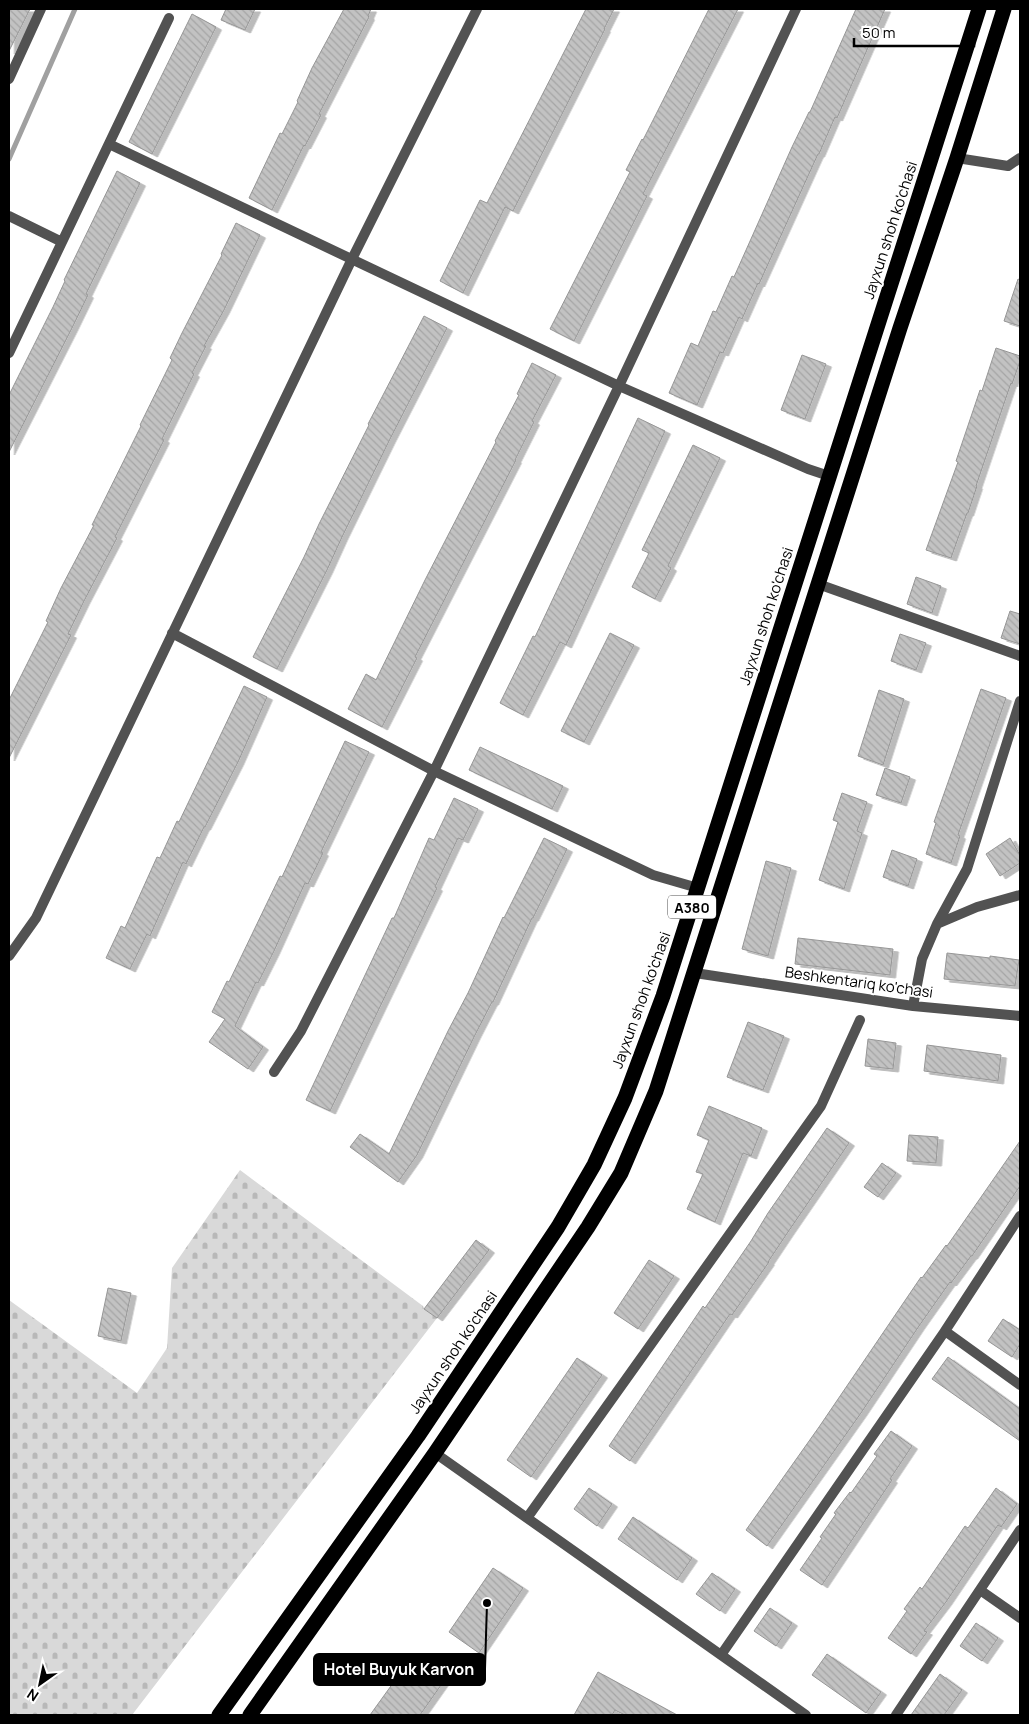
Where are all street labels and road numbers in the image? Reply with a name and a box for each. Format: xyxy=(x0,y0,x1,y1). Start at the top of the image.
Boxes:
street label: Jayxun shoh ko'chasi xyxy=(858,158,922,302)
street label: Jayxun shoh ko'chasi xyxy=(734,544,798,688)
road number: A380 xyxy=(668,896,716,919)
street label: Jayxun shoh ko'chasi xyxy=(607,929,675,1071)
street label: Beshkentariq ko'chasi xyxy=(784,961,934,1003)
street label: Jayxun shoh ko'chasi xyxy=(404,1287,502,1417)

